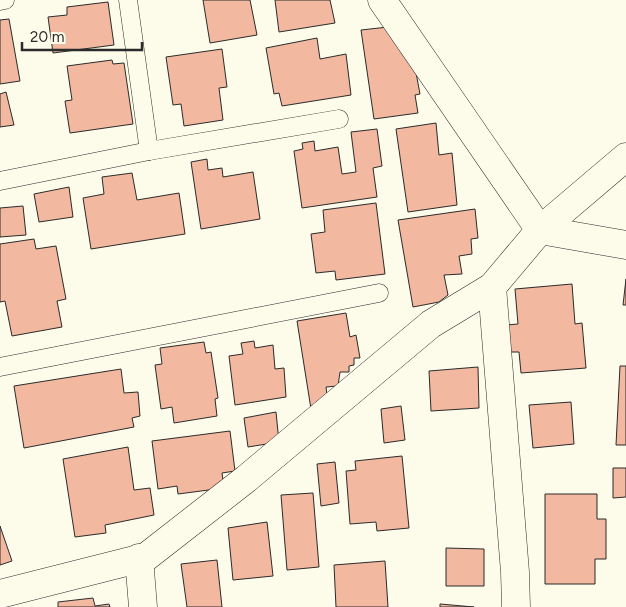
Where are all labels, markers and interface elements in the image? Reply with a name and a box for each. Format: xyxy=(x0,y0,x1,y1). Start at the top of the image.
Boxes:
scale bar xyxy=(22,20,142,52)
text: 20 m xyxy=(30,28,64,46)

